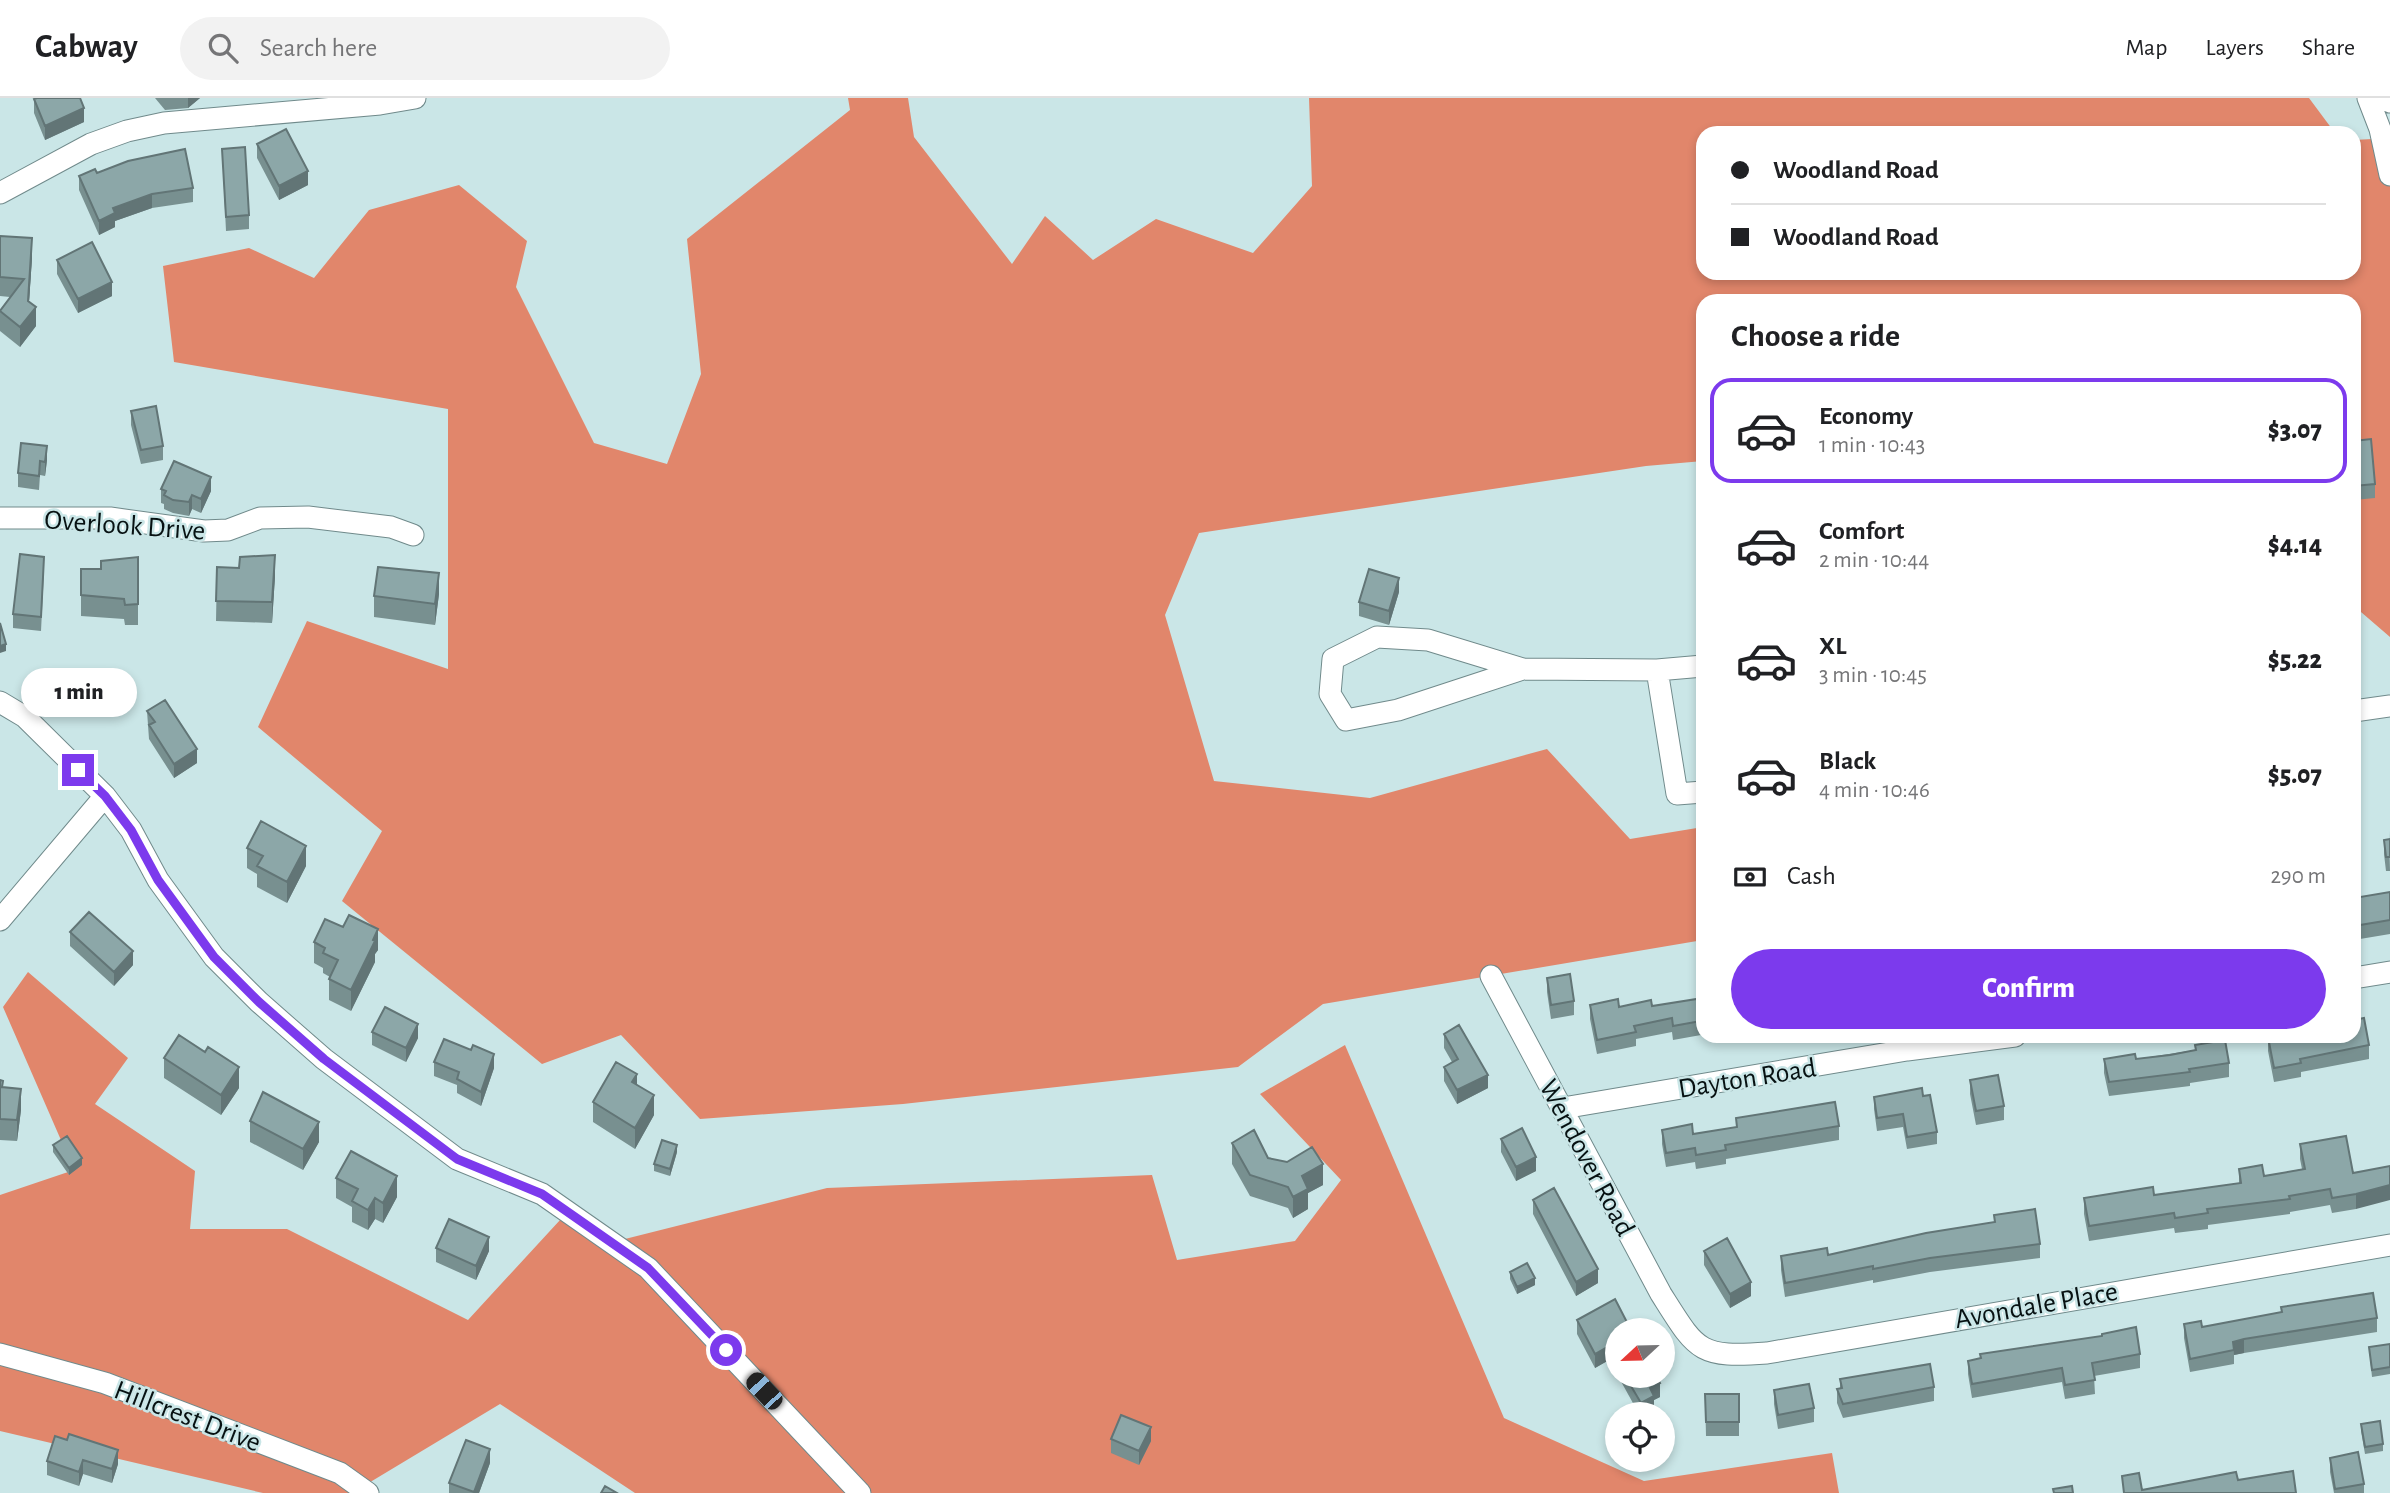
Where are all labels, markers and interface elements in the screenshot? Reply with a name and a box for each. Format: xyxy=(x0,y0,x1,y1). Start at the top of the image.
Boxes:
search box xyxy=(180,17,670,80)
icon: search xyxy=(204,29,242,67)
text: Cabway xyxy=(35,31,138,64)
text: Search here xyxy=(260,35,377,61)
text: Map xyxy=(2125,36,2167,60)
text: Layers xyxy=(2205,36,2264,60)
text: Share xyxy=(2302,36,2355,60)
text: Woodland Road xyxy=(1773,157,1939,183)
text: Woodland Road xyxy=(1773,224,1939,250)
text: Choose a ride xyxy=(1731,320,1900,352)
icon: car xyxy=(1735,399,1798,462)
text: Economy xyxy=(1819,403,1913,429)
text: $3.07 xyxy=(2268,417,2322,443)
text: 1 min · 10:43 xyxy=(1819,434,1925,457)
street label: Overlook Drive xyxy=(43,506,206,546)
icon: car xyxy=(1735,514,1798,577)
text: Comfort xyxy=(1819,518,1904,544)
text: $4.14 xyxy=(2268,532,2322,558)
text: 2 min · 10:44 xyxy=(1819,549,1929,572)
icon: car xyxy=(1735,629,1798,692)
text: XL xyxy=(1819,633,1846,659)
text: $5.22 xyxy=(2268,647,2322,673)
text: 3 min · 10:45 xyxy=(1819,664,1927,687)
callout: 1 min xyxy=(20,668,136,718)
text: 1 min xyxy=(55,681,103,704)
icon: car xyxy=(1735,744,1798,807)
text: Black xyxy=(1819,748,1876,774)
route end xyxy=(62,754,94,786)
text: $5.07 xyxy=(2268,762,2322,788)
text: 4 min · 10:46 xyxy=(1819,779,1930,802)
icon: cash xyxy=(1731,858,1769,896)
text: Cash xyxy=(1787,863,1836,889)
text: 290 m xyxy=(2270,865,2326,888)
button: Confirm xyxy=(1731,949,2326,1029)
street label: Dayton Road xyxy=(1676,1054,1818,1104)
street label: Wendover Road xyxy=(1533,1075,1639,1241)
street label: Avondale Place xyxy=(1953,1278,2120,1334)
north arrow xyxy=(1605,1318,1675,1388)
map controls xyxy=(1605,1318,1675,1472)
route start xyxy=(710,1334,742,1366)
car xyxy=(742,1368,787,1414)
street label: Hillcrest Drive xyxy=(110,1376,264,1458)
button: locate xyxy=(1605,1402,1675,1472)

